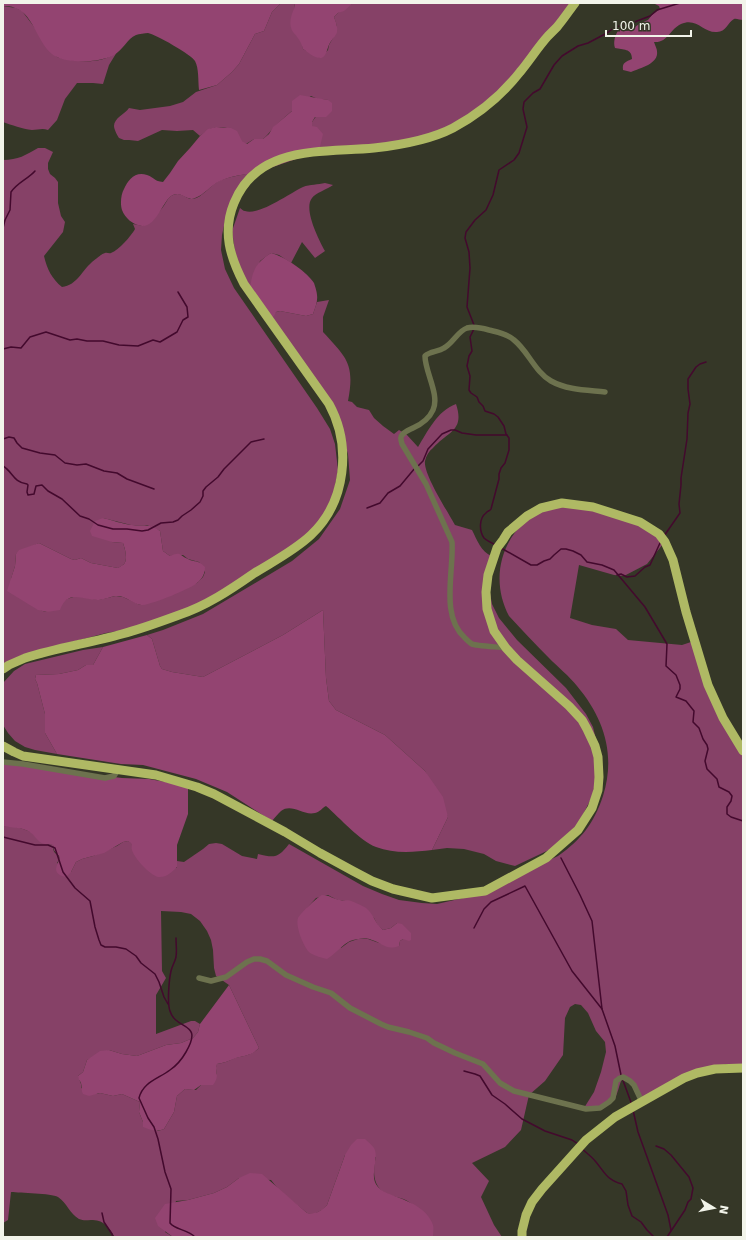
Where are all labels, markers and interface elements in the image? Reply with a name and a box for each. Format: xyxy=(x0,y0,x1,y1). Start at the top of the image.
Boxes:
scale bar xyxy=(606,12,691,38)
text: 100 m xyxy=(612,19,650,33)
north arrow xyxy=(694,1188,734,1228)
text: N xyxy=(716,1204,731,1215)

